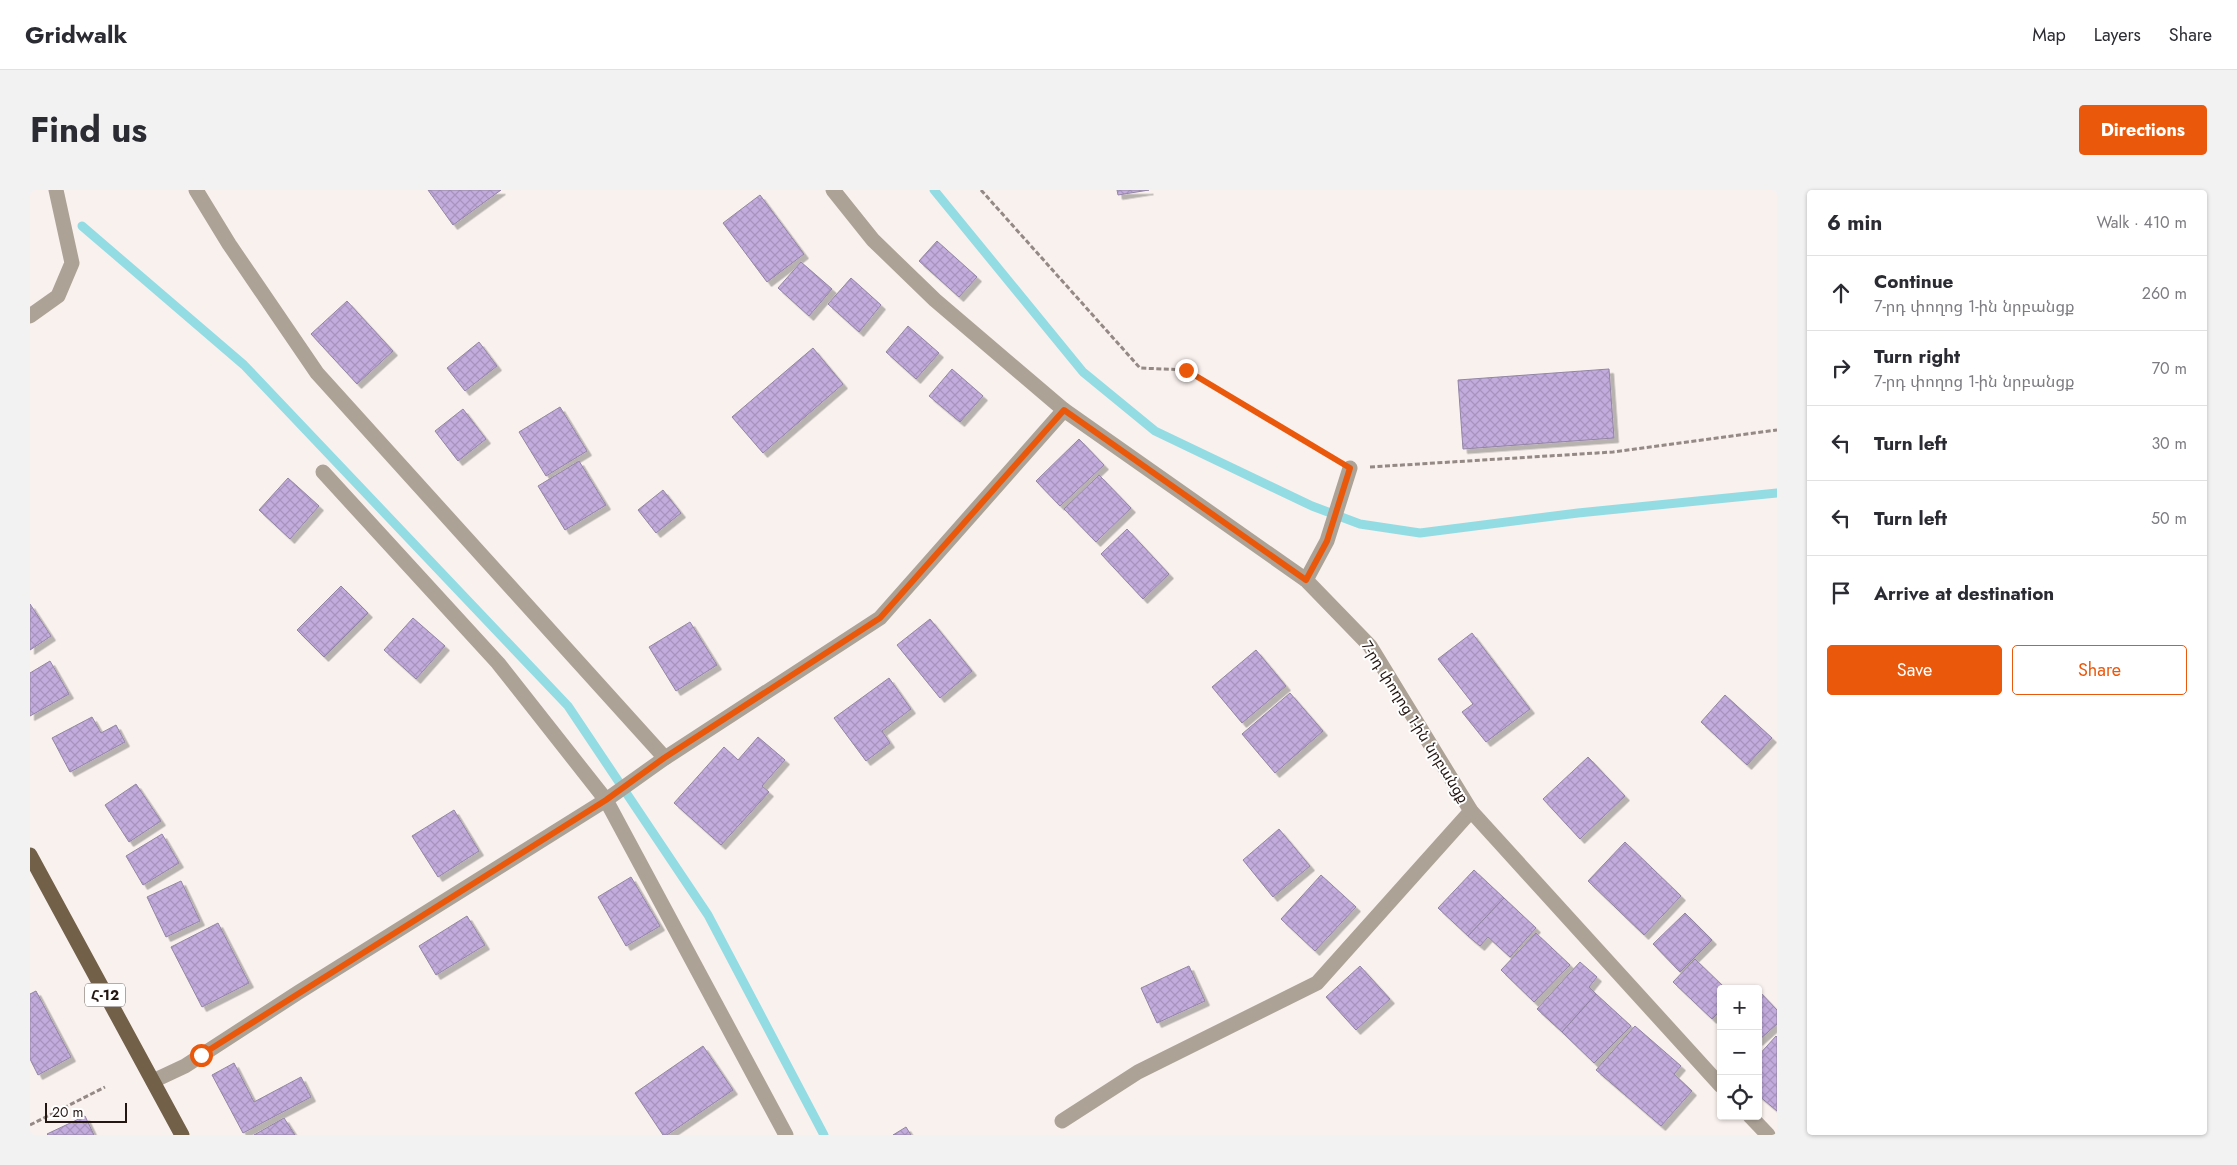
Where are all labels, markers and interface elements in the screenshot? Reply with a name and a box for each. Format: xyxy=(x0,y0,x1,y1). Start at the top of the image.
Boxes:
text: Gridwalk xyxy=(25,17,127,52)
text: Map xyxy=(2032,22,2066,48)
text: Layers xyxy=(2094,22,2141,48)
text: Share xyxy=(2169,22,2212,48)
text: Find us xyxy=(30,105,147,155)
button: Directions xyxy=(2079,105,2207,155)
text: 6 min xyxy=(1827,208,1882,238)
text: Walk · 410 m xyxy=(2097,211,2187,234)
text: Continue xyxy=(1874,268,1953,295)
icon: ahead xyxy=(1827,279,1855,307)
text: 260 m xyxy=(2142,282,2187,305)
text: 7-րդ փողոց 1-ին նրբանցք xyxy=(1874,295,2075,318)
text: Turn right xyxy=(1874,343,1960,370)
icon: right xyxy=(1827,354,1855,382)
text: 70 m xyxy=(2152,357,2187,380)
route end xyxy=(1175,359,1198,382)
text: 7-րդ փողոց 1-ին նրբանցք xyxy=(1874,370,2075,393)
icon: left xyxy=(1827,429,1855,457)
text: Turn left xyxy=(1874,430,1947,457)
text: 30 m xyxy=(2151,432,2187,455)
icon: left xyxy=(1827,504,1855,532)
text: Turn left xyxy=(1874,505,1947,532)
text: 50 m xyxy=(2151,507,2187,530)
icon: arrive xyxy=(1827,579,1855,607)
text: Arrive at destination xyxy=(1874,580,2054,607)
street label: 7-րդ փողոց 1-ին նրբանցք xyxy=(1356,636,1474,808)
button: Save xyxy=(1827,645,2002,695)
button: Share xyxy=(2012,645,2187,695)
road number: Հ-12 xyxy=(85,984,125,1006)
map controls xyxy=(1717,985,1762,1120)
button: + xyxy=(1717,985,1762,1030)
button: − xyxy=(1717,1030,1762,1075)
route start xyxy=(190,1044,213,1067)
button: locate xyxy=(1717,1075,1762,1120)
scale bar xyxy=(45,1100,128,1123)
text: 20 m xyxy=(52,1102,84,1122)

